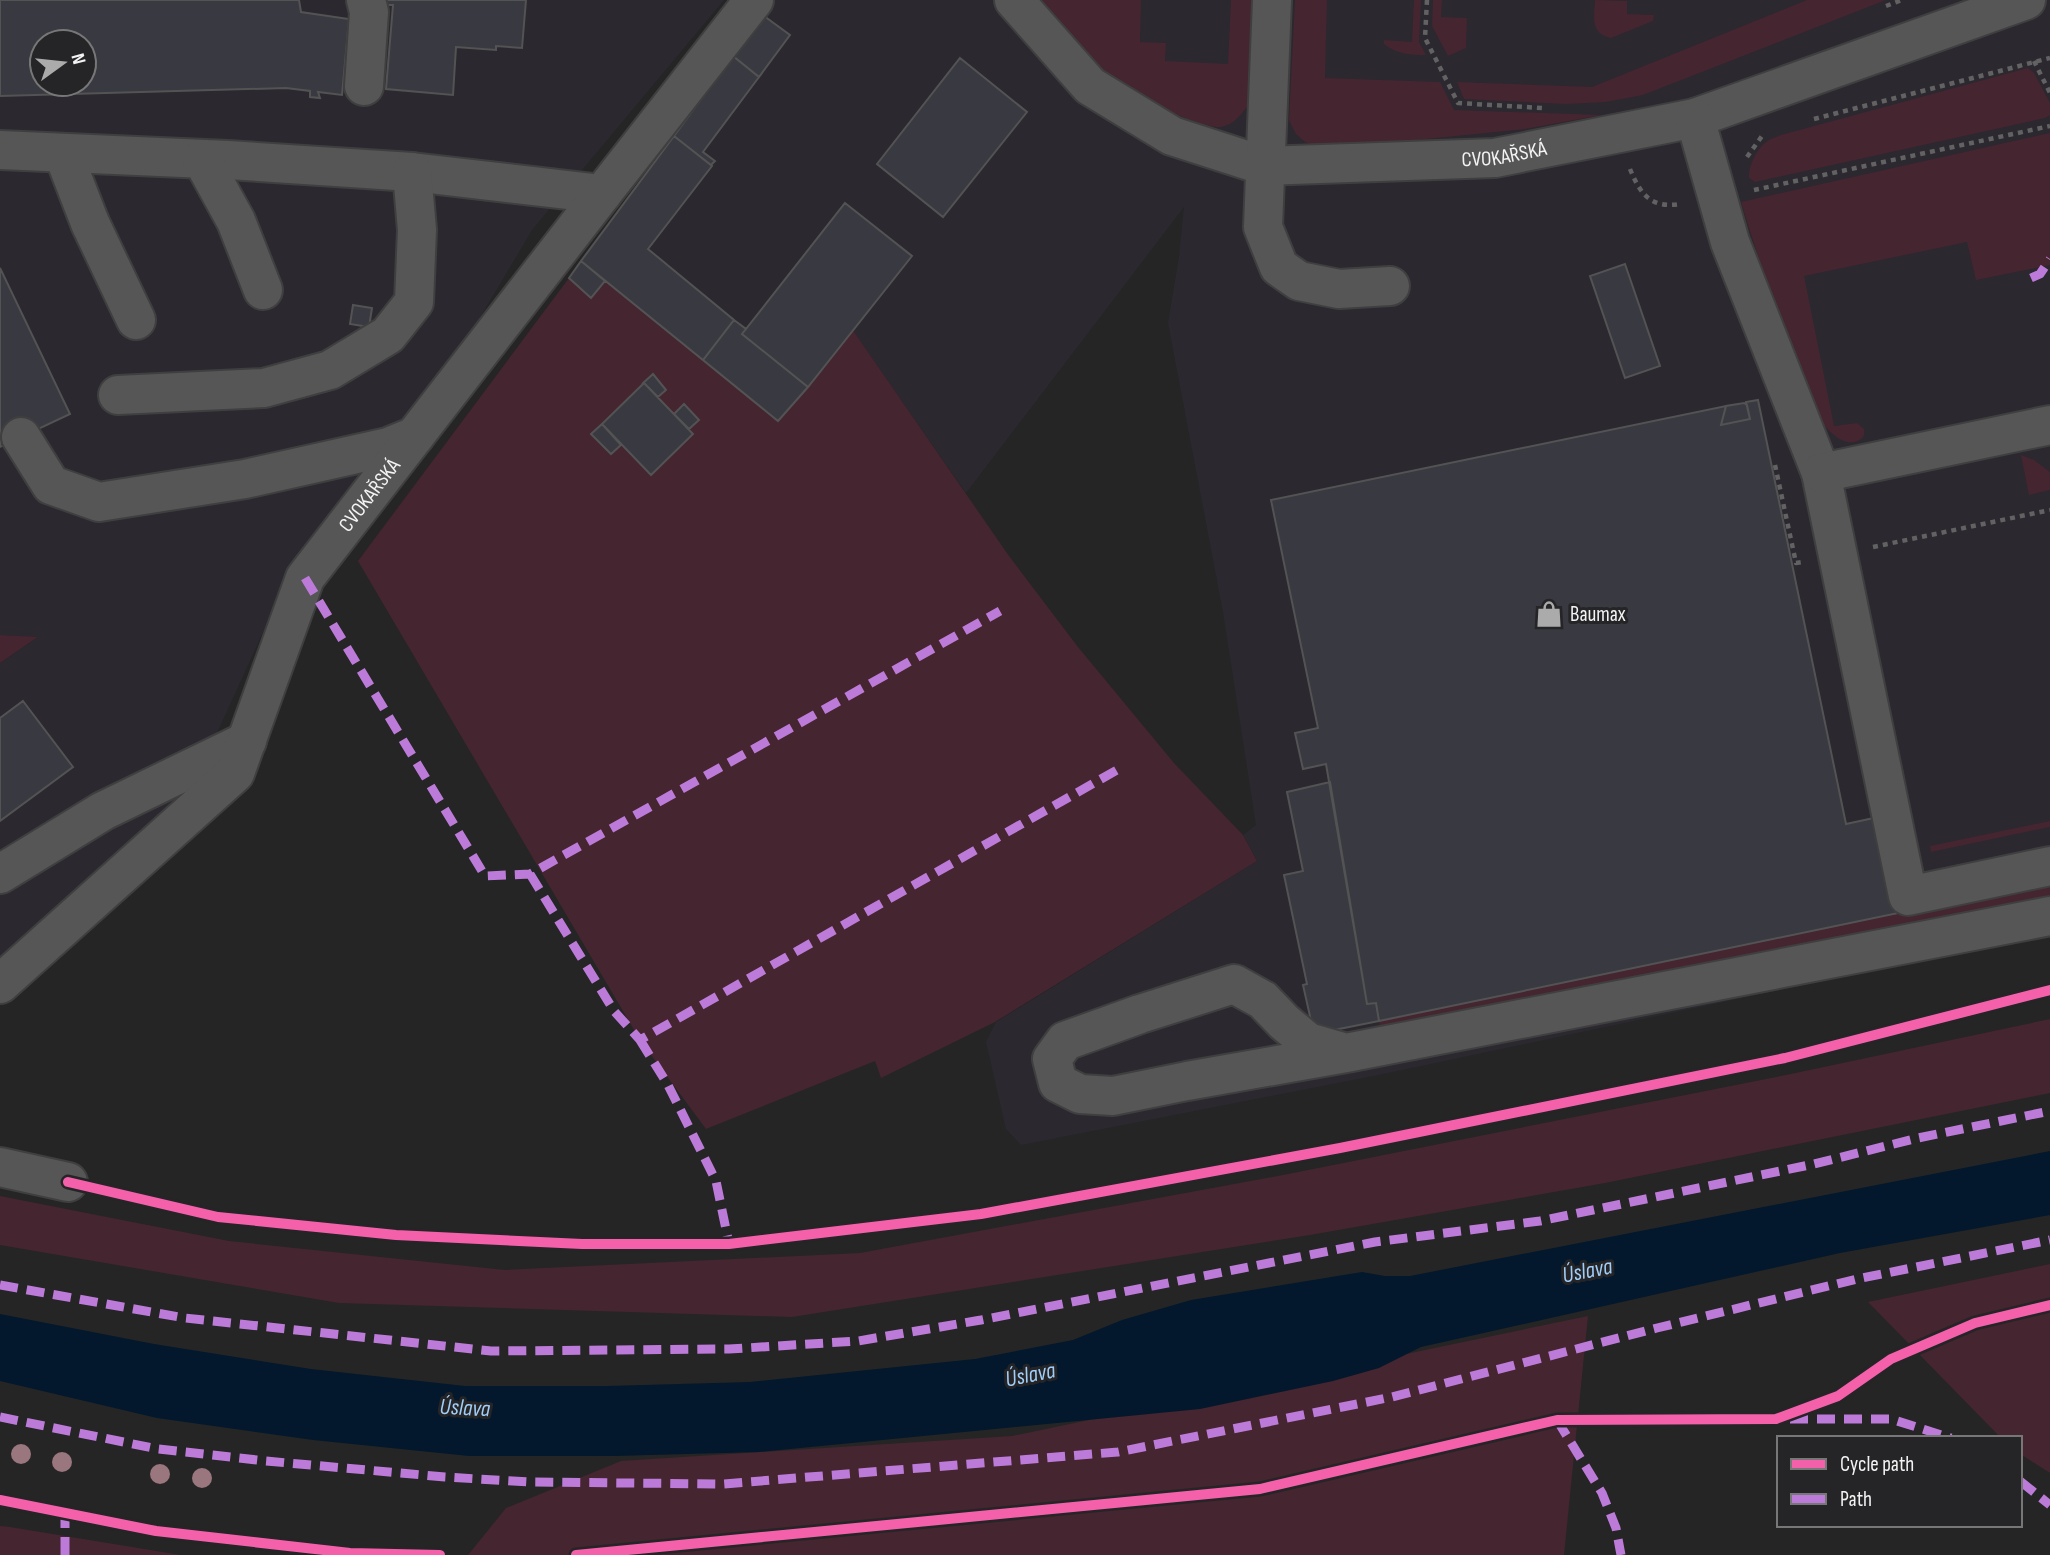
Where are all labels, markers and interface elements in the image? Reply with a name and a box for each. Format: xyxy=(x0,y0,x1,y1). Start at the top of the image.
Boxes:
north arrow xyxy=(28,28,98,98)
text: N xyxy=(66,51,90,67)
street label: CVOKAŘSKÁ xyxy=(1461,136,1550,172)
street label: CVOKAŘSKÁ xyxy=(333,453,406,537)
shop icon: Baumax xyxy=(1534,599,1564,629)
place label: Baumax xyxy=(1570,602,1626,627)
water label: Úslava xyxy=(1560,1252,1615,1290)
water label: Úslava xyxy=(1003,1356,1058,1394)
water label: Úslava xyxy=(439,1393,492,1423)
legend xyxy=(1777,1436,2022,1527)
text: Cycle path xyxy=(1840,1452,1914,1477)
text: Path xyxy=(1840,1487,1872,1512)

